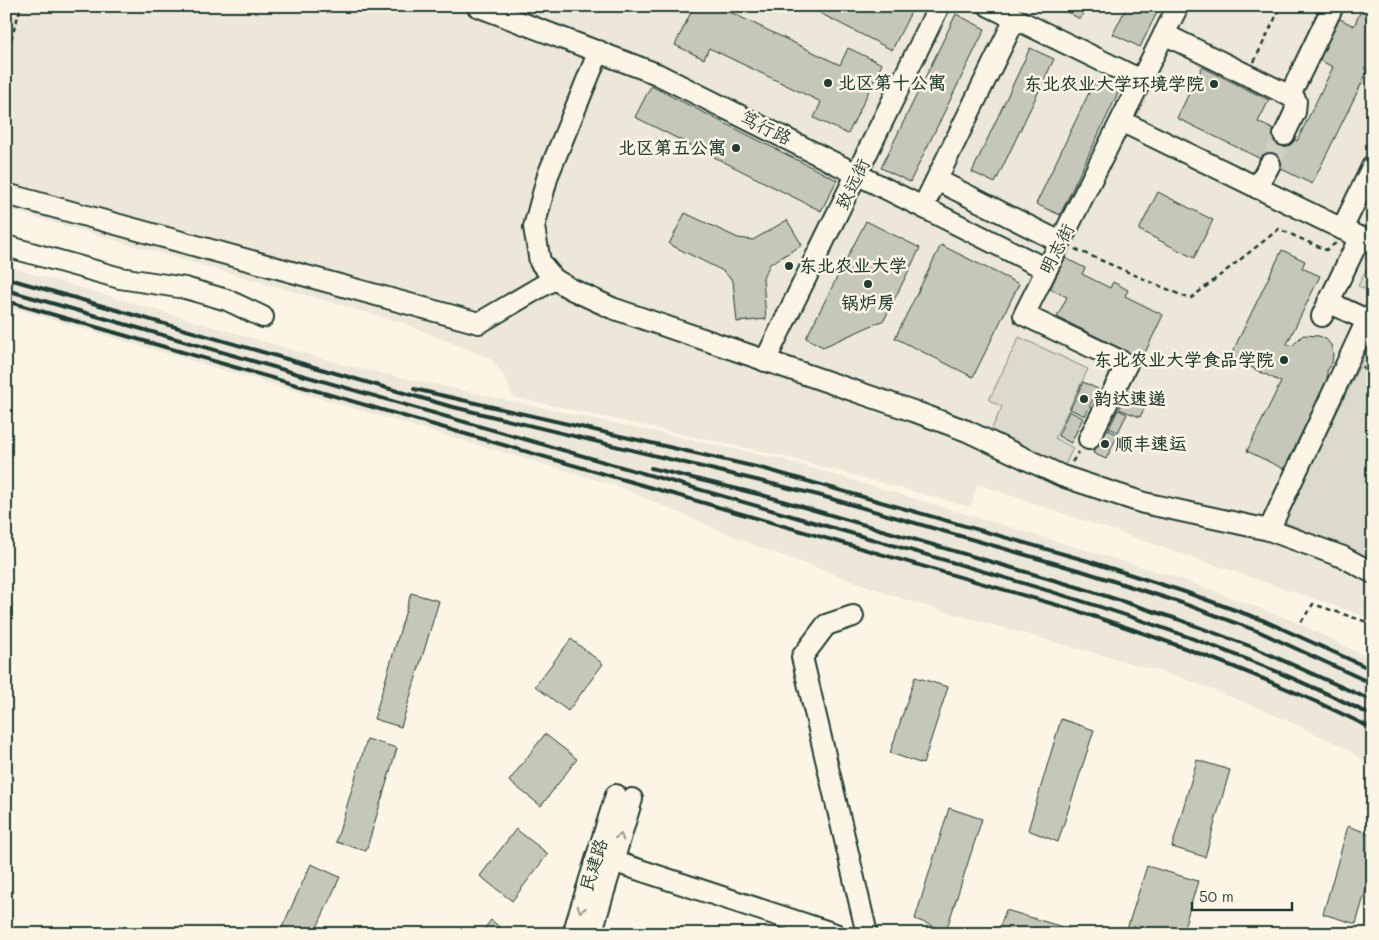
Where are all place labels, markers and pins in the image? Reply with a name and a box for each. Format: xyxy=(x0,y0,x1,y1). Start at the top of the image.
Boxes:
place label: 北区第十公寓 xyxy=(838,70,946,94)
place label: 东北农业大学环境学院 xyxy=(1024,71,1204,95)
marker: 北区第十公寓 xyxy=(822,77,834,89)
marker: 东北农业大学环境学院 xyxy=(1208,78,1220,90)
place label: 北区第五公寓 xyxy=(618,135,726,159)
marker: 北区第五公寓 xyxy=(730,142,742,154)
place label: 东北农业大学 xyxy=(799,253,907,277)
marker: 东北农业大学 xyxy=(783,260,795,272)
marker: 锅炉房 xyxy=(862,278,874,290)
place label: 锅炉房 xyxy=(841,290,895,314)
place label: 东北农业大学食品学院 xyxy=(1094,347,1274,371)
marker: 东北农业大学食品学院 xyxy=(1278,354,1290,366)
place label: 韵达速递 xyxy=(1094,386,1166,410)
marker: 韵达速递 xyxy=(1078,393,1090,405)
place label: 顺丰速运 xyxy=(1115,431,1187,455)
marker: 顺丰速运 xyxy=(1099,438,1111,450)

